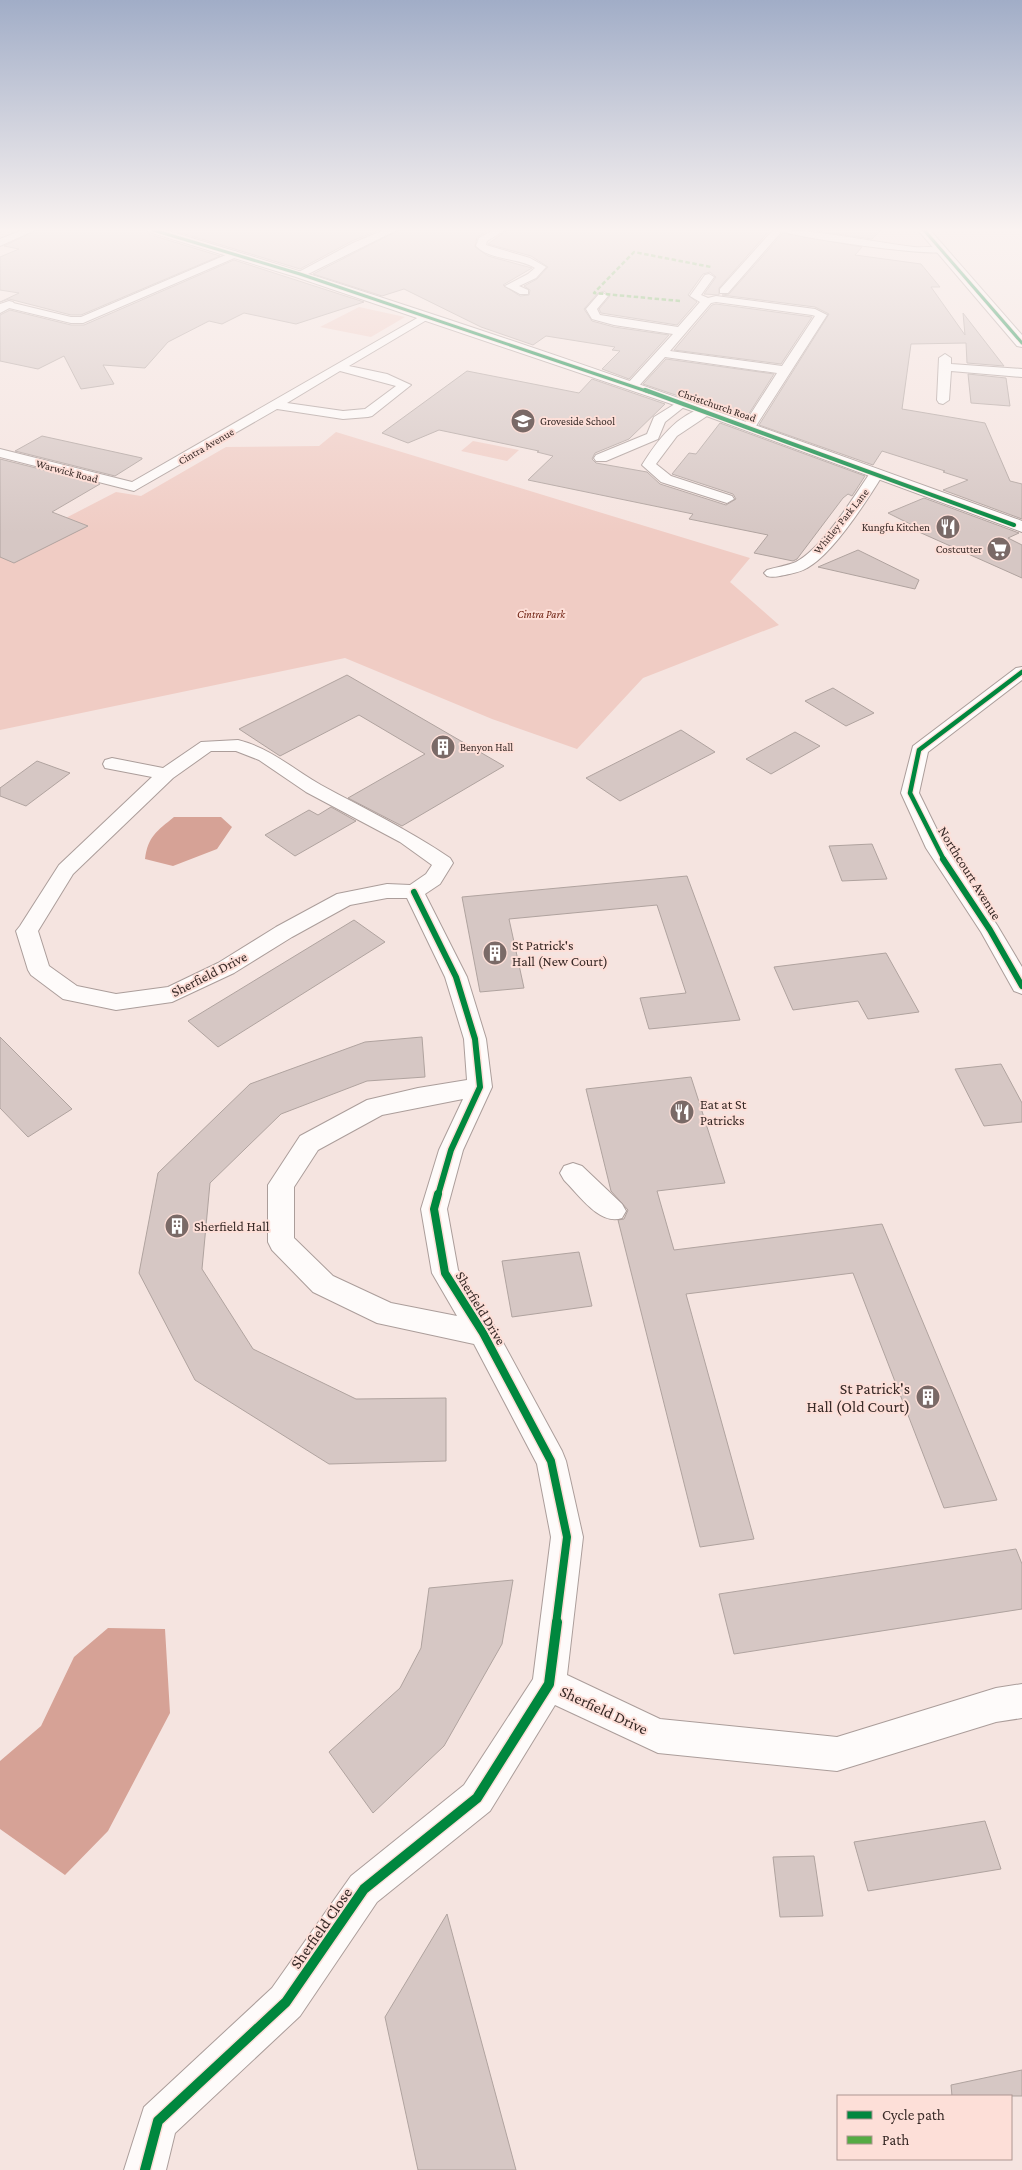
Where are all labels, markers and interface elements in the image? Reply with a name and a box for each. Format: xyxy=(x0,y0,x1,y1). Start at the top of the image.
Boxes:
street label: Christchurch Road xyxy=(676,386,758,424)
school or university icon: Groveside School xyxy=(510,408,536,434)
place label: Groveside School xyxy=(540,415,615,427)
street label: Cintra Avenue xyxy=(176,425,236,467)
street label: Warwick Road xyxy=(35,457,100,485)
street label: Whitley Park Lane xyxy=(811,486,872,557)
restaurant icon: Kungfu Kitchen xyxy=(935,514,961,540)
place label: Kungfu Kitchen xyxy=(862,521,930,534)
supermarket icon: Costcutter xyxy=(986,536,1012,562)
place label: Costcutter xyxy=(936,543,982,555)
park label: Cintra Park xyxy=(517,608,566,620)
building icon: Benyon Hall xyxy=(430,734,456,760)
place label: Benyon Hall xyxy=(460,741,513,754)
street label: Northcourt Avenue xyxy=(935,823,1005,923)
place label: St Patrick's Hall (New Court) xyxy=(512,937,608,970)
building icon: St Patrick's Hall (New Court) xyxy=(482,940,508,966)
street label: Sherfield Drive xyxy=(168,948,250,1000)
place label: Eat at St Patricks xyxy=(700,1096,747,1128)
restaurant icon: Eat at St Patricks xyxy=(669,1099,695,1125)
building icon: Sherfield Hall xyxy=(164,1213,190,1239)
place label: Sherfield Hall xyxy=(194,1218,270,1234)
street label: Sherfield Drive xyxy=(453,1268,509,1348)
place label: St Patrick's Hall (Old Court) xyxy=(806,1380,910,1416)
building icon: St Patrick's Hall (Old Court) xyxy=(915,1384,941,1410)
street label: Sherfield Drive xyxy=(557,1682,651,1738)
street label: Sherfield Close xyxy=(287,1884,355,1972)
legend xyxy=(837,2095,1012,2160)
text: Cycle path xyxy=(882,2107,945,2124)
text: Path xyxy=(882,2132,909,2148)

